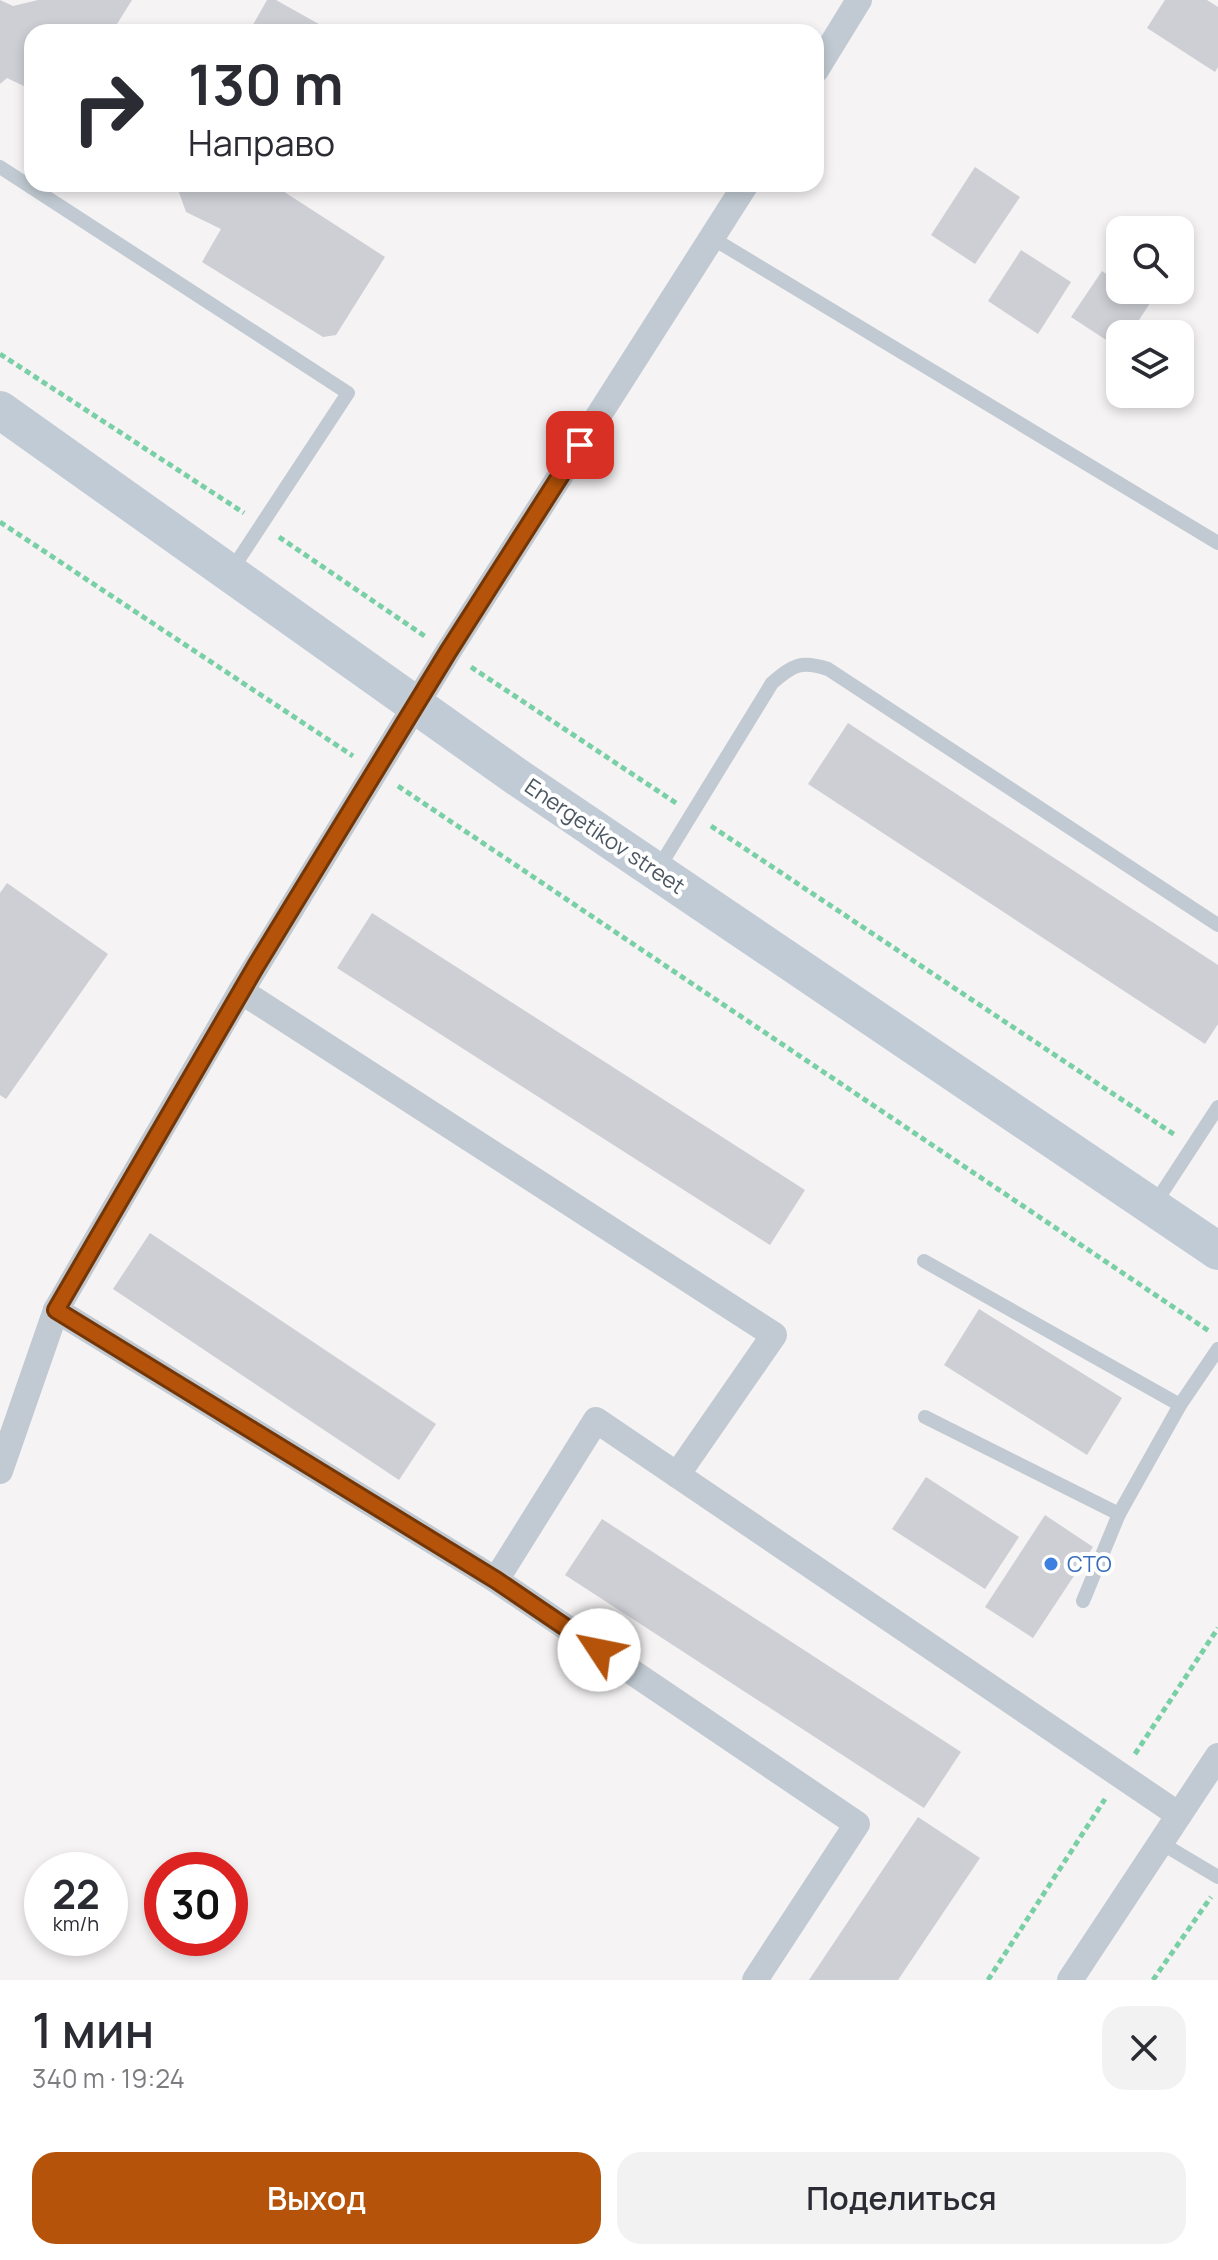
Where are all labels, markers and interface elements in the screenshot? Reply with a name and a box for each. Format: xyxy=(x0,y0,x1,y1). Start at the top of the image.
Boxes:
text: 130 m xyxy=(188,45,344,122)
icon: right xyxy=(56,56,160,160)
text: Направо xyxy=(188,118,335,167)
map controls xyxy=(1106,216,1194,408)
button: search xyxy=(1106,216,1194,304)
button: layers xyxy=(1106,320,1194,408)
pin xyxy=(546,411,614,479)
icon: arrive xyxy=(558,423,602,467)
street label: Energetikov street xyxy=(519,771,691,901)
place label: СТО xyxy=(1067,1549,1112,1579)
marker: СТО xyxy=(1042,1555,1060,1573)
position arrow xyxy=(557,1608,641,1692)
speed limit sign: 30 xyxy=(144,1852,248,1956)
text: 22 xyxy=(52,1866,100,1921)
text: km/h xyxy=(53,1910,99,1937)
text: 1 мин xyxy=(32,1997,154,2062)
button: close xyxy=(1102,2006,1186,2090)
text: 340 m · 19:24 xyxy=(32,2060,185,2096)
button: Выход xyxy=(32,2152,601,2244)
button: Поделиться xyxy=(617,2152,1186,2244)

